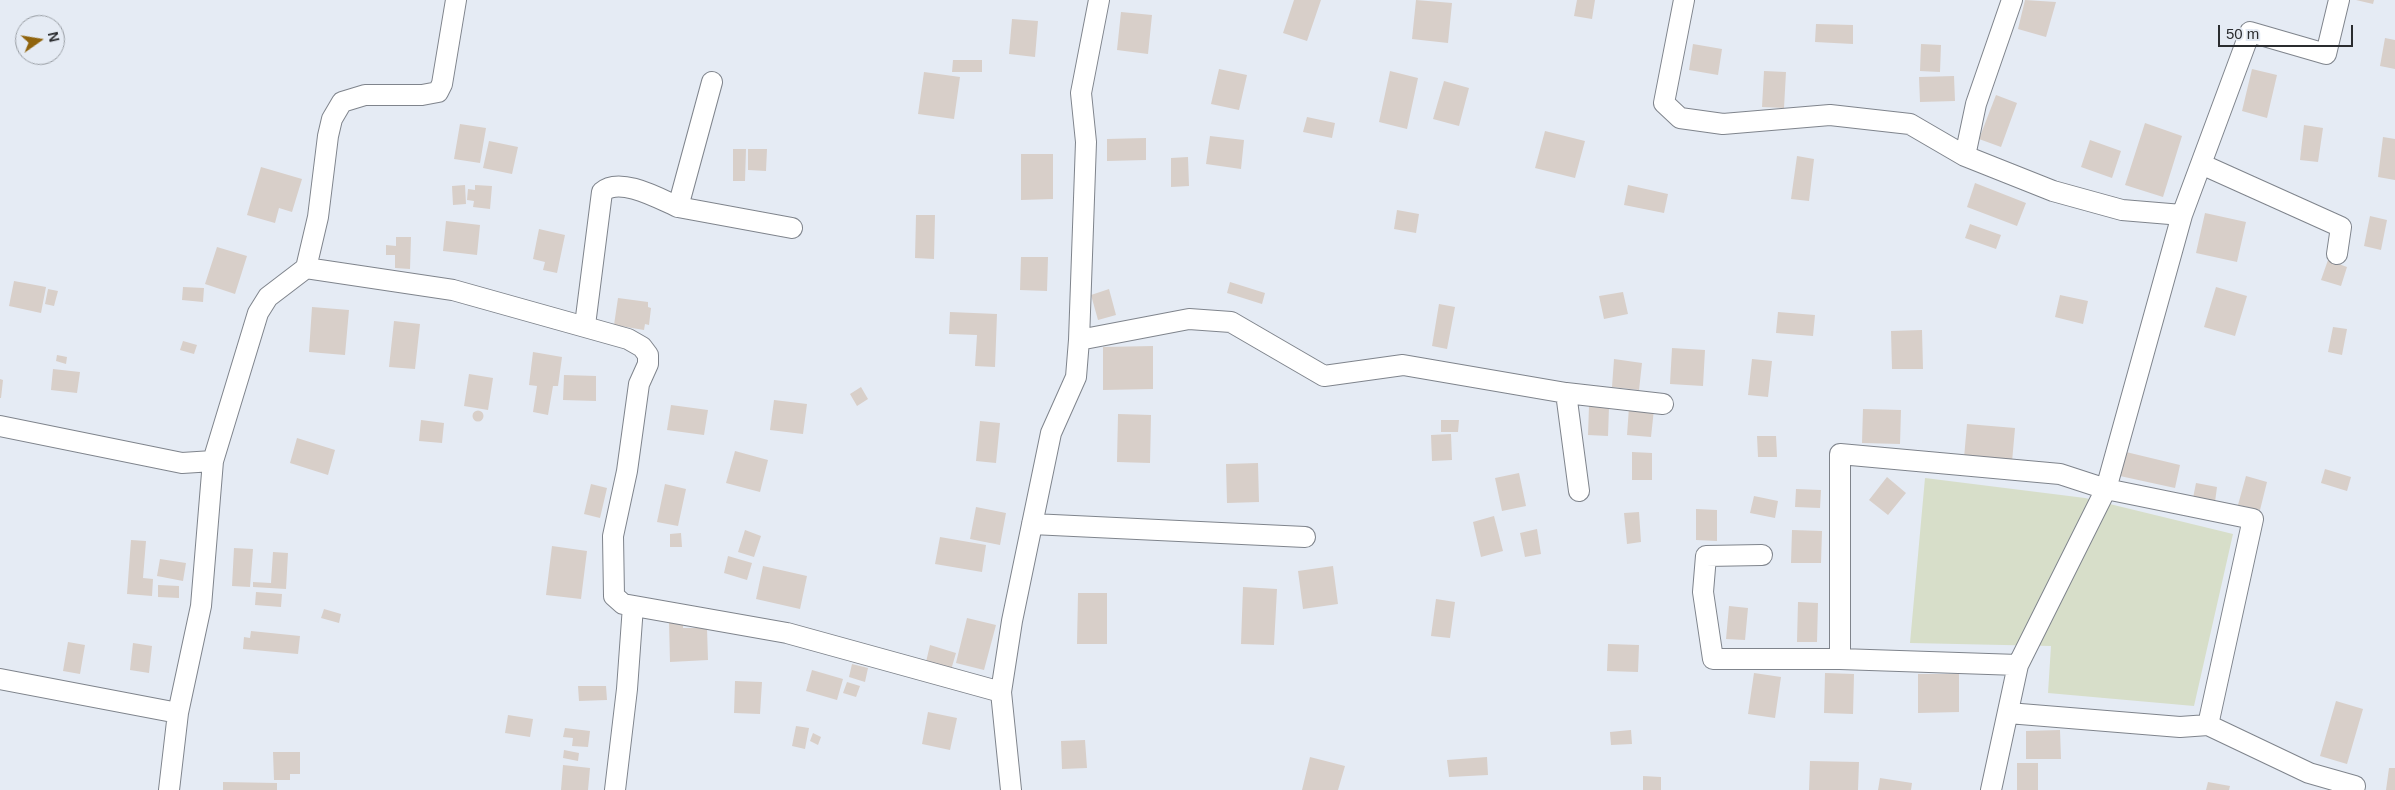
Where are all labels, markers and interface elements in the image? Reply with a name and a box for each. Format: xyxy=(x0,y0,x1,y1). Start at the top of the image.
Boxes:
north arrow xyxy=(15,15,65,65)
scale bar xyxy=(2220,15,2355,47)
text: 50 m xyxy=(2226,25,2259,42)
text: N xyxy=(45,30,63,44)

